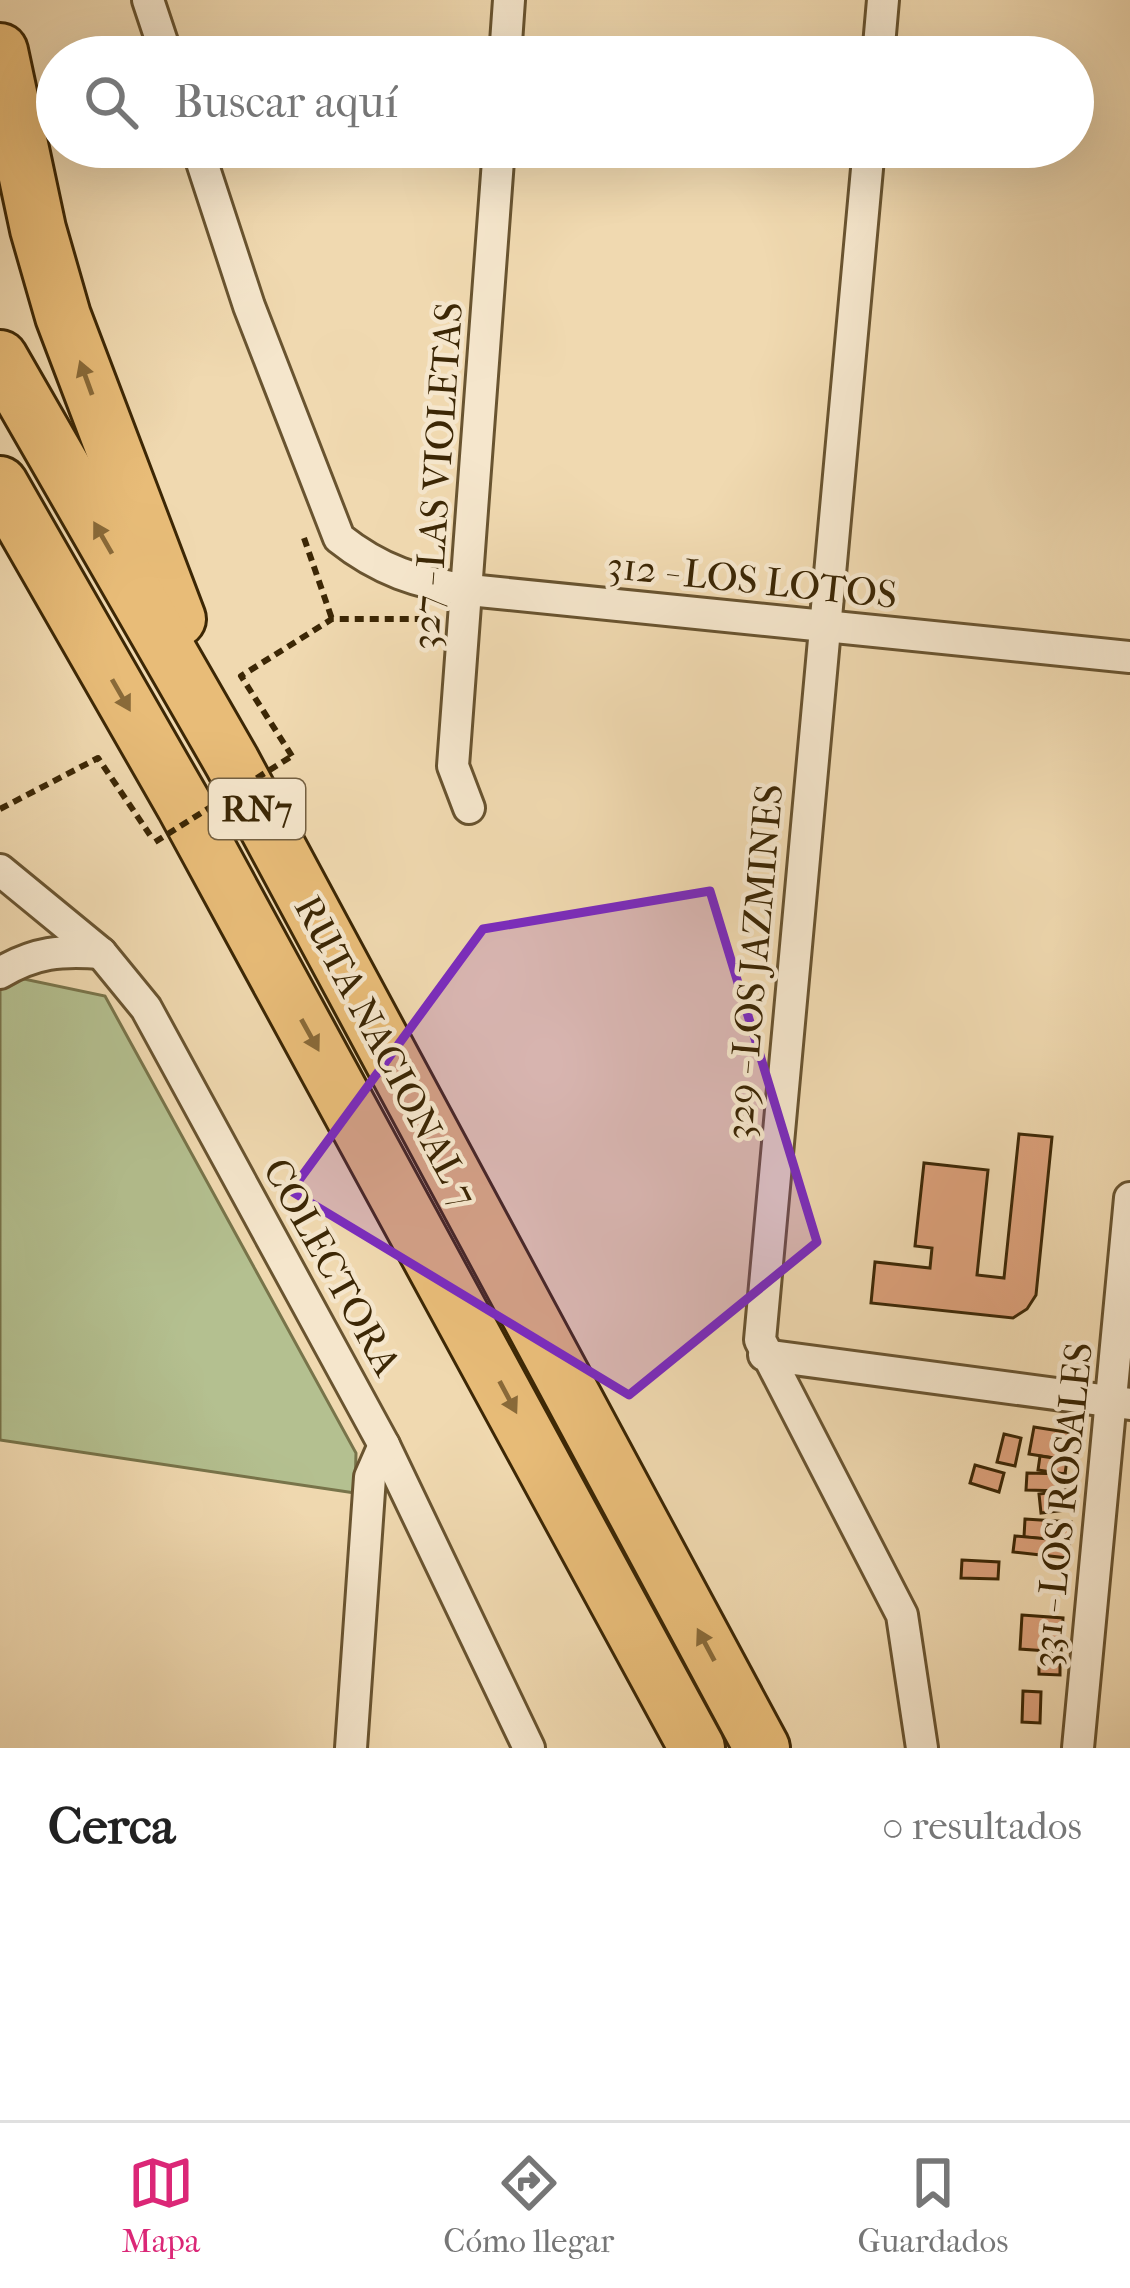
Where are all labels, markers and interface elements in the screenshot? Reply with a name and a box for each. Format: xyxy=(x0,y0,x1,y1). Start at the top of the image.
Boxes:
search box xyxy=(36,36,1094,168)
icon: search xyxy=(78,69,144,135)
text: Buscar aquí xyxy=(174,76,398,129)
street label: 327 - LAS VIOLETAS xyxy=(402,301,472,651)
one-way arrow xyxy=(75,359,94,395)
one-way arrow xyxy=(93,521,114,555)
street label: 312 - LOS LOTOS xyxy=(605,542,899,618)
one-way arrow xyxy=(109,678,130,712)
road number: RN7 xyxy=(209,779,305,839)
street label: 329 - LOS JAZMINES xyxy=(716,782,792,1142)
street label: RUTA NACIONAL 7 xyxy=(285,888,487,1214)
one-way arrow xyxy=(299,1019,320,1052)
street label: COLECTORA xyxy=(254,1151,411,1384)
street label: 331 - LOS ROSALES xyxy=(1022,1340,1102,1670)
one-way arrow xyxy=(497,1380,518,1415)
one-way arrow xyxy=(696,1628,717,1663)
text: Cerca xyxy=(48,1796,175,1856)
text: 0 resultados xyxy=(882,1803,1082,1849)
tab: Mapa xyxy=(122,2150,200,2261)
tab: Cómo llegar xyxy=(443,2150,614,2261)
tab: Guardados xyxy=(857,2150,1008,2261)

